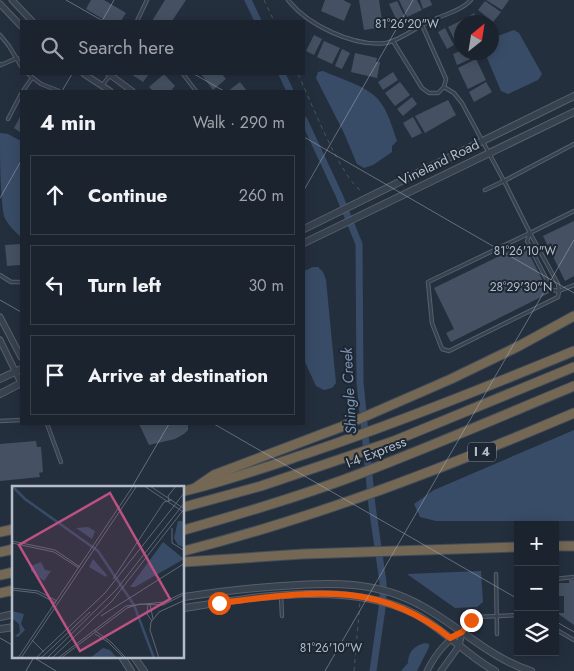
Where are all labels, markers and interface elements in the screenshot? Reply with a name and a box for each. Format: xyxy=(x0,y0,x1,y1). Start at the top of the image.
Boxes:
text: 81°26'20"W xyxy=(375,15,439,33)
north arrow xyxy=(454,15,499,60)
search box xyxy=(20,20,305,75)
icon: search xyxy=(38,34,66,62)
text: Search here xyxy=(78,34,174,61)
text: 4 min xyxy=(40,108,96,138)
text: Walk · 290 m xyxy=(193,111,285,134)
street label: Vineland Road xyxy=(395,134,483,190)
icon: ahead xyxy=(41,181,69,209)
text: Continue xyxy=(88,182,167,209)
text: 260 m xyxy=(239,184,284,207)
text: 81°26'10"W xyxy=(494,242,556,260)
icon: left xyxy=(41,271,69,299)
text: Turn left xyxy=(88,272,161,299)
text: 30 m xyxy=(248,274,284,297)
text: 28°29'30"N xyxy=(490,278,552,296)
water label: Shingle Creek xyxy=(336,346,362,435)
icon: arrive xyxy=(41,361,69,389)
text: Arrive at destination xyxy=(88,362,268,389)
street label: I-4 Express xyxy=(343,431,409,473)
road number: I 4 xyxy=(468,442,496,462)
inset map xyxy=(12,486,185,658)
map controls xyxy=(514,521,559,656)
button: + xyxy=(514,521,559,566)
button: − xyxy=(514,566,559,611)
route start xyxy=(208,592,231,615)
route end xyxy=(460,609,483,632)
button: layers xyxy=(514,611,559,656)
text: 81°26'10"W xyxy=(300,639,362,657)

